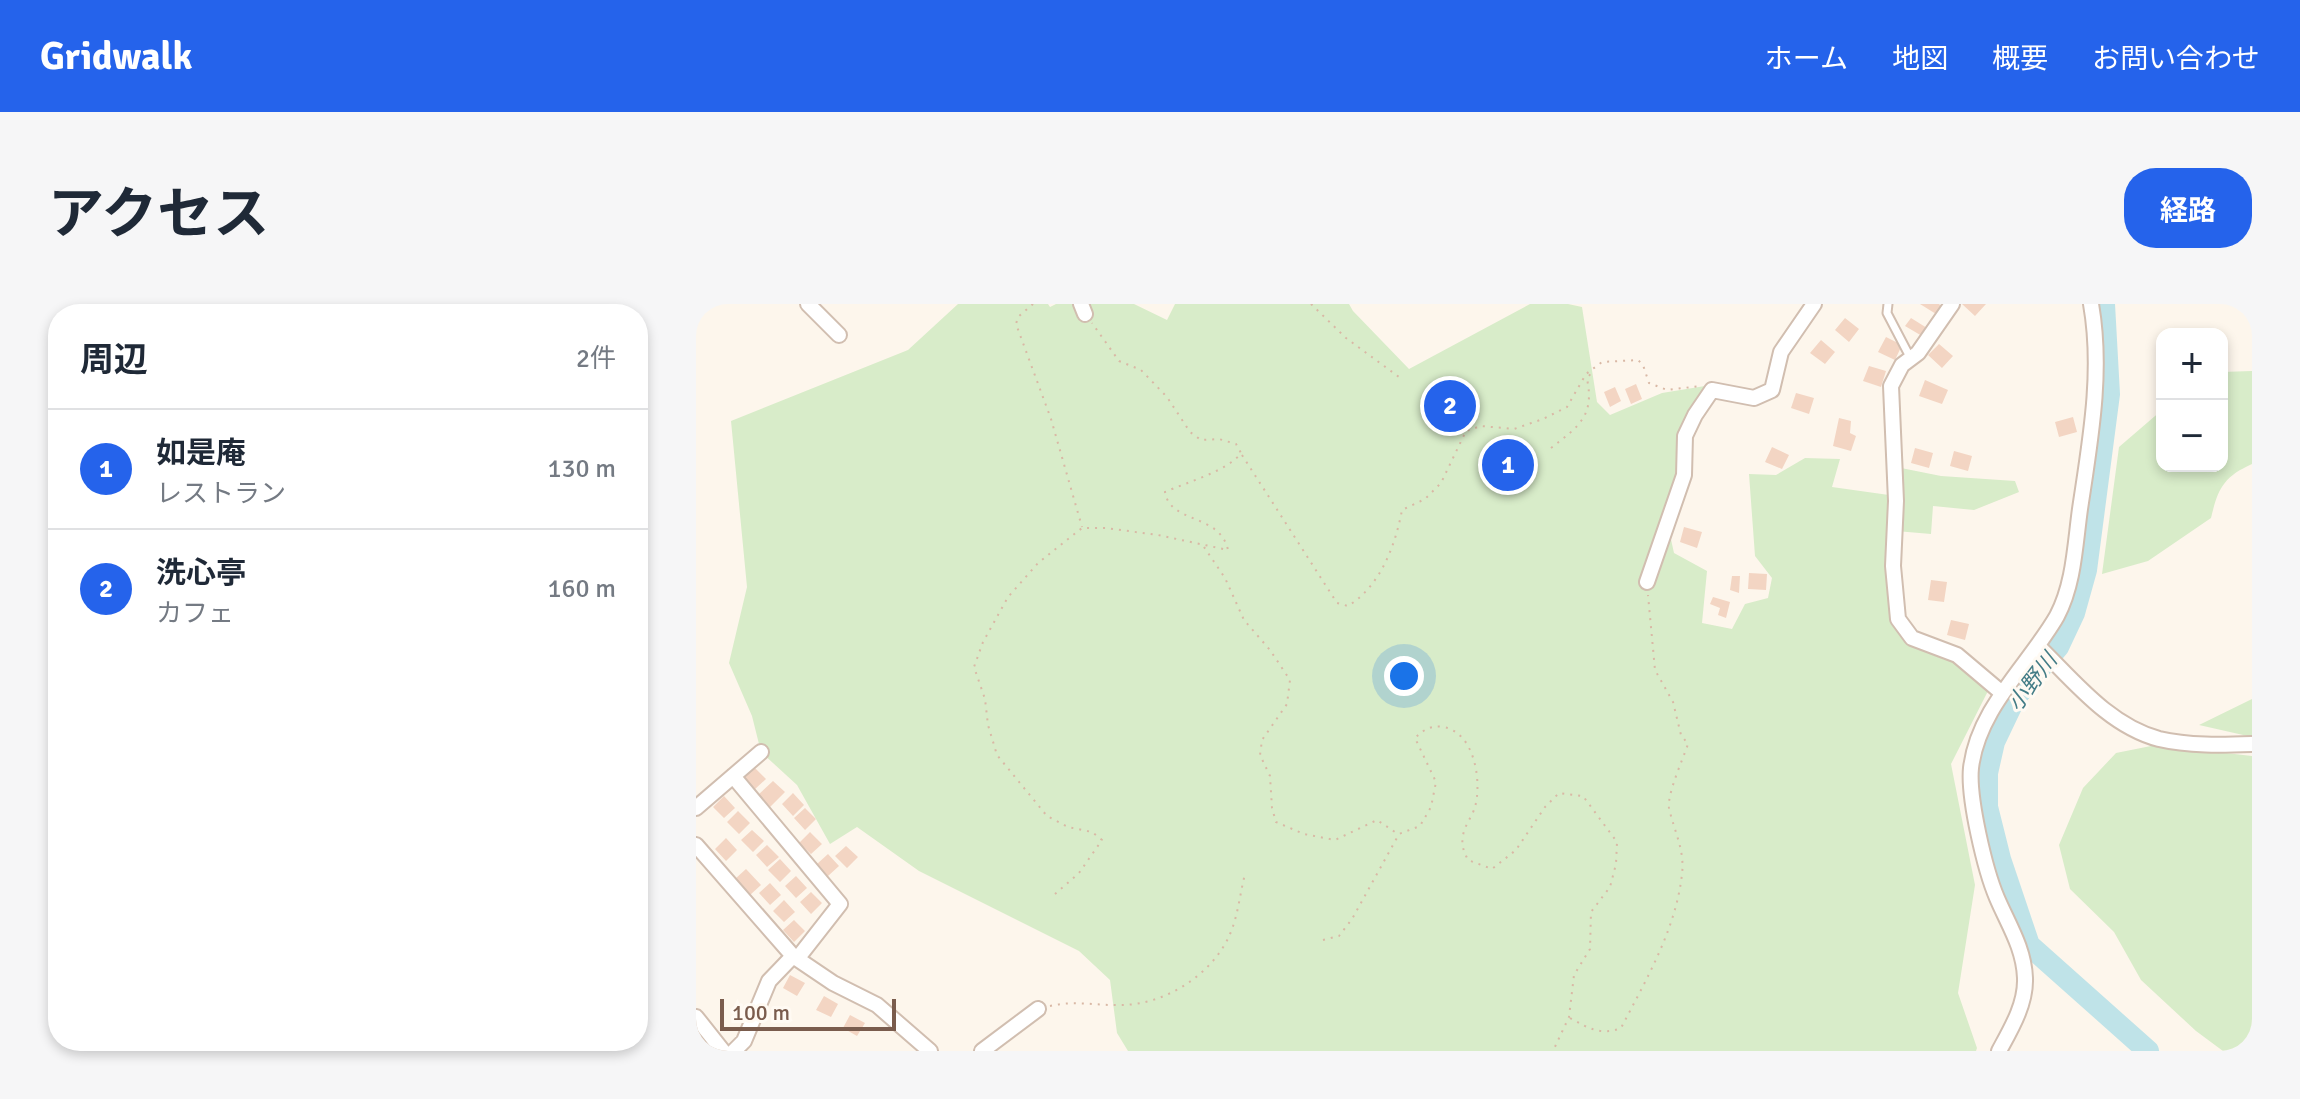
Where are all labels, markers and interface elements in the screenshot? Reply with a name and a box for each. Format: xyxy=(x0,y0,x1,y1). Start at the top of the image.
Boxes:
text: Gridwalk xyxy=(40,33,192,80)
text: ホーム xyxy=(1765,42,1848,76)
text: 地図 xyxy=(1892,42,1948,76)
text: 概要 xyxy=(1992,42,2048,76)
text: お問い合わせ xyxy=(2092,42,2260,76)
button: 経路 xyxy=(2124,168,2252,248)
text: アクセス xyxy=(48,180,269,249)
map controls xyxy=(2156,328,2228,472)
button: + xyxy=(2156,328,2228,400)
text: 周辺 xyxy=(80,339,148,381)
text: 2件 xyxy=(576,343,616,375)
pin: 2 xyxy=(1424,376,1476,436)
button: − xyxy=(2156,400,2228,472)
text: 如是庵 xyxy=(156,435,246,472)
pin: 1 xyxy=(1482,435,1534,495)
text: 1 xyxy=(99,453,113,485)
text: 130 m xyxy=(547,453,616,485)
text: レストラン xyxy=(156,478,286,510)
text: 洗心亭 xyxy=(156,555,246,592)
text: 2 xyxy=(99,573,113,605)
text: 160 m xyxy=(547,573,616,605)
text: カフェ xyxy=(156,598,234,630)
water label: 小野川 xyxy=(2001,646,2064,716)
your location xyxy=(1384,656,1424,696)
scale bar xyxy=(720,995,896,1031)
text: 100 m xyxy=(732,999,790,1026)

